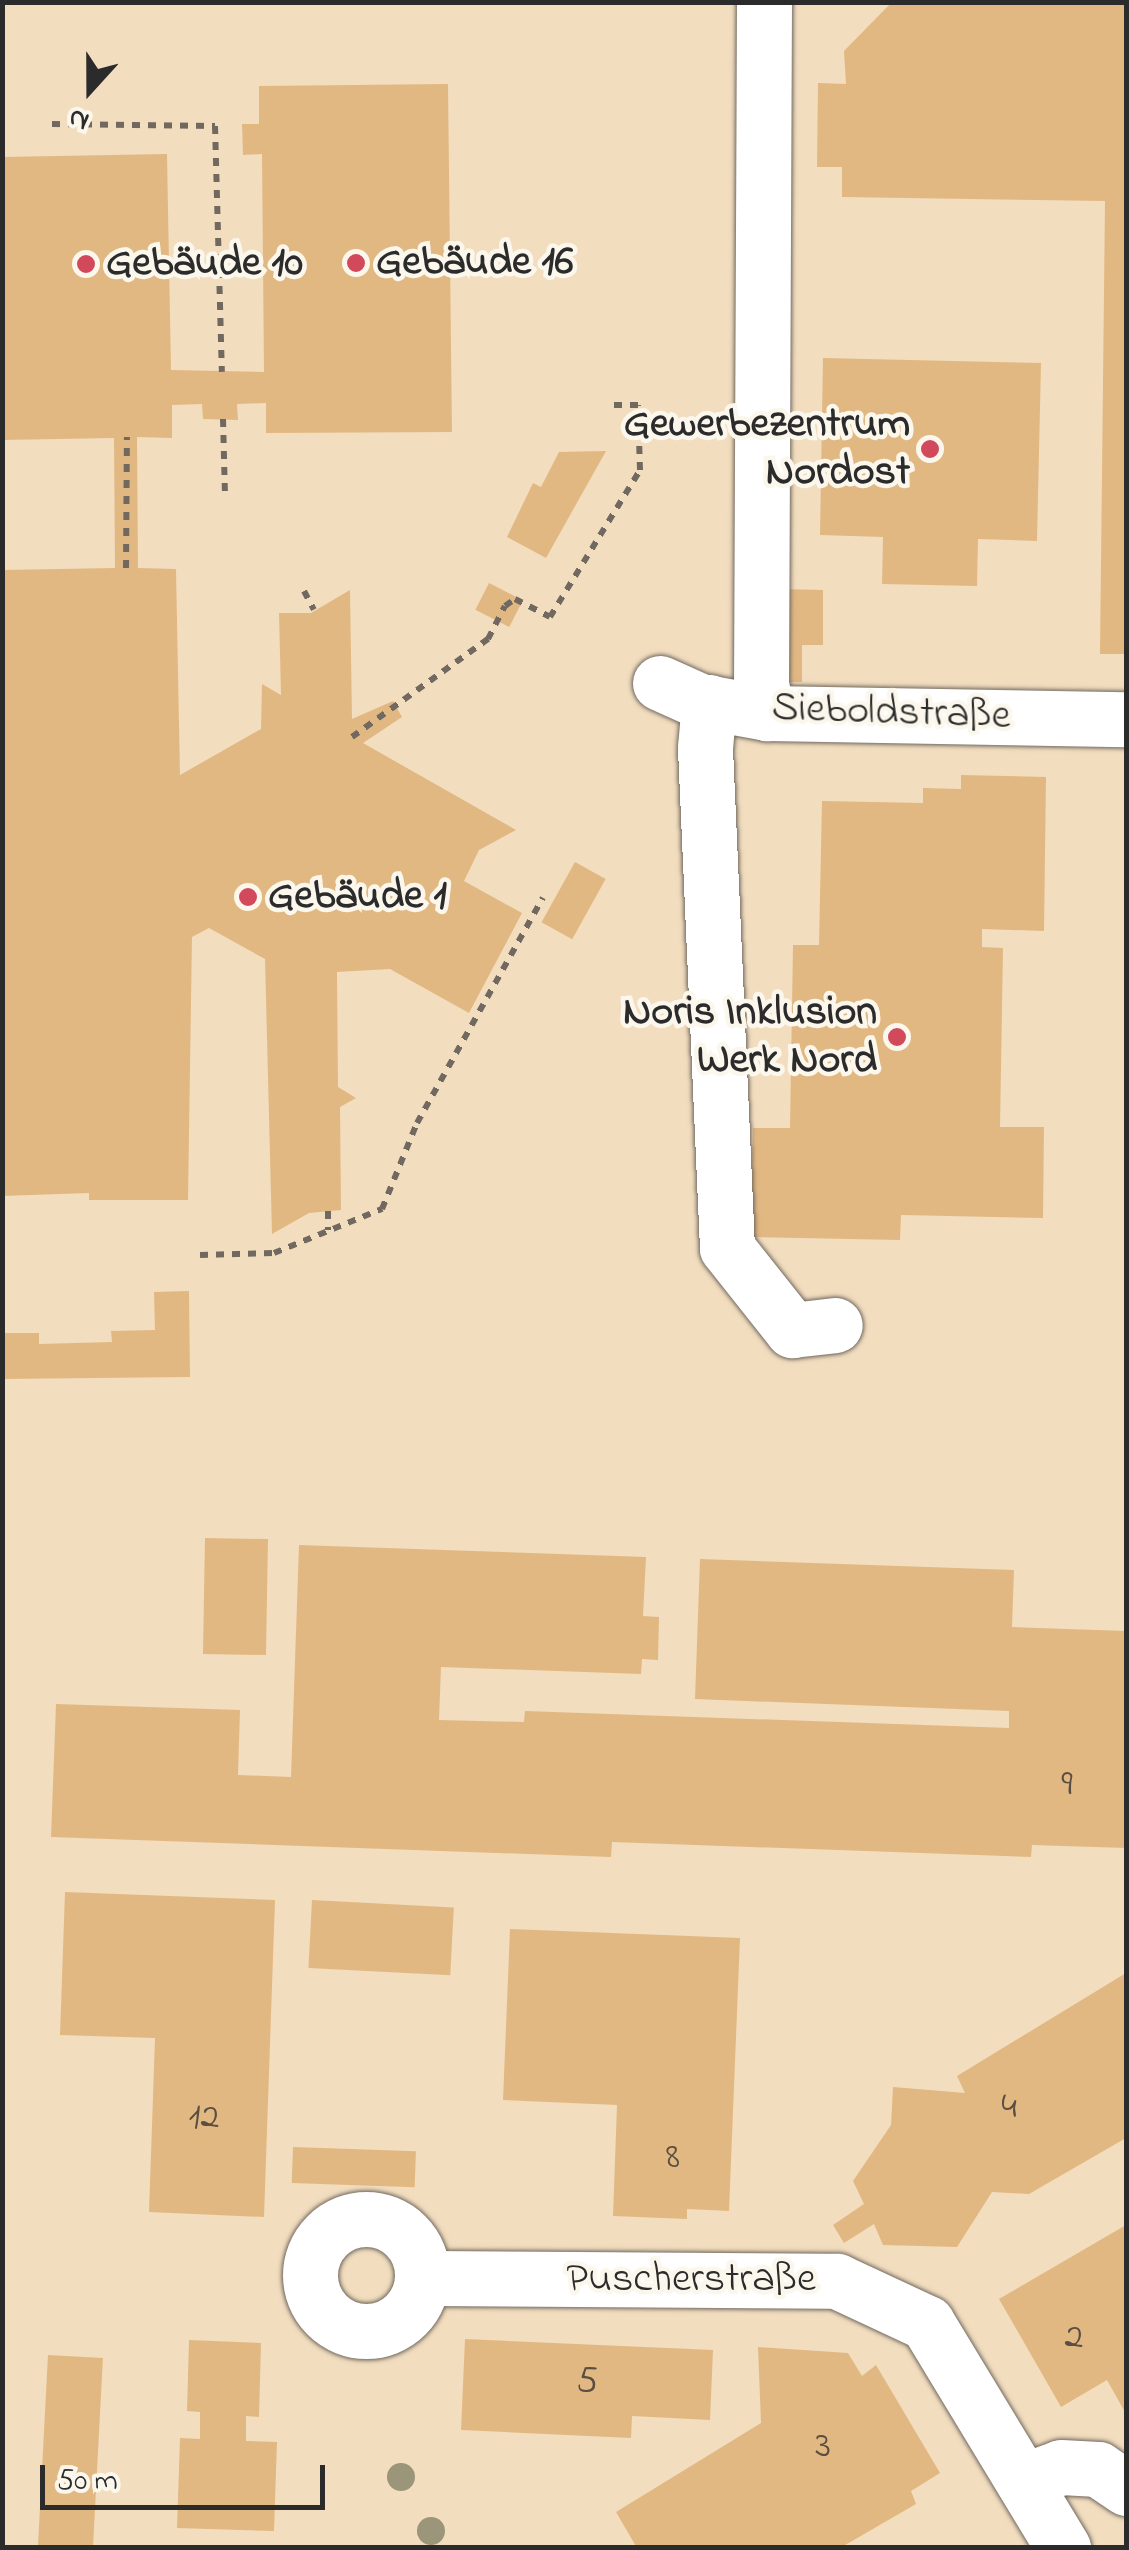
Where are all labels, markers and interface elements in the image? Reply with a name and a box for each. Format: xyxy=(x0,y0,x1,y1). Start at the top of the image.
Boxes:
north arrow xyxy=(40,40,140,140)
text: N xyxy=(63,96,95,141)
place label: Gebäude 16 xyxy=(376,238,573,288)
place label: Gebäude 10 xyxy=(106,239,303,289)
marker: Gebäude 16 xyxy=(345,252,367,274)
marker: Gebäude 10 xyxy=(75,253,97,275)
place label: Gewerbezentrum Nordost xyxy=(624,400,910,498)
marker: Gewerbezentrum Nordost xyxy=(919,438,941,460)
street label: Sieboldstraße xyxy=(771,684,1011,742)
place label: Gebäude 1 xyxy=(268,872,447,922)
marker: Gebäude 1 xyxy=(237,886,259,908)
place label: Noris Inklusion Werk Nord xyxy=(623,988,877,1086)
marker: Noris Inklusion Werk Nord xyxy=(886,1026,908,1048)
house number: 9 xyxy=(1061,1763,1073,1809)
house number: 4 xyxy=(1001,2086,1017,2132)
house number: 12 xyxy=(189,2096,219,2142)
house number: 8 xyxy=(666,2136,680,2182)
street label: Puscherstraße xyxy=(566,2255,816,2305)
house number: 2 xyxy=(1065,2316,1083,2362)
house number: 5 xyxy=(576,2360,598,2406)
house number: 3 xyxy=(815,2425,831,2471)
scale bar xyxy=(45,2445,330,2507)
text: 50 m xyxy=(57,2460,118,2504)

